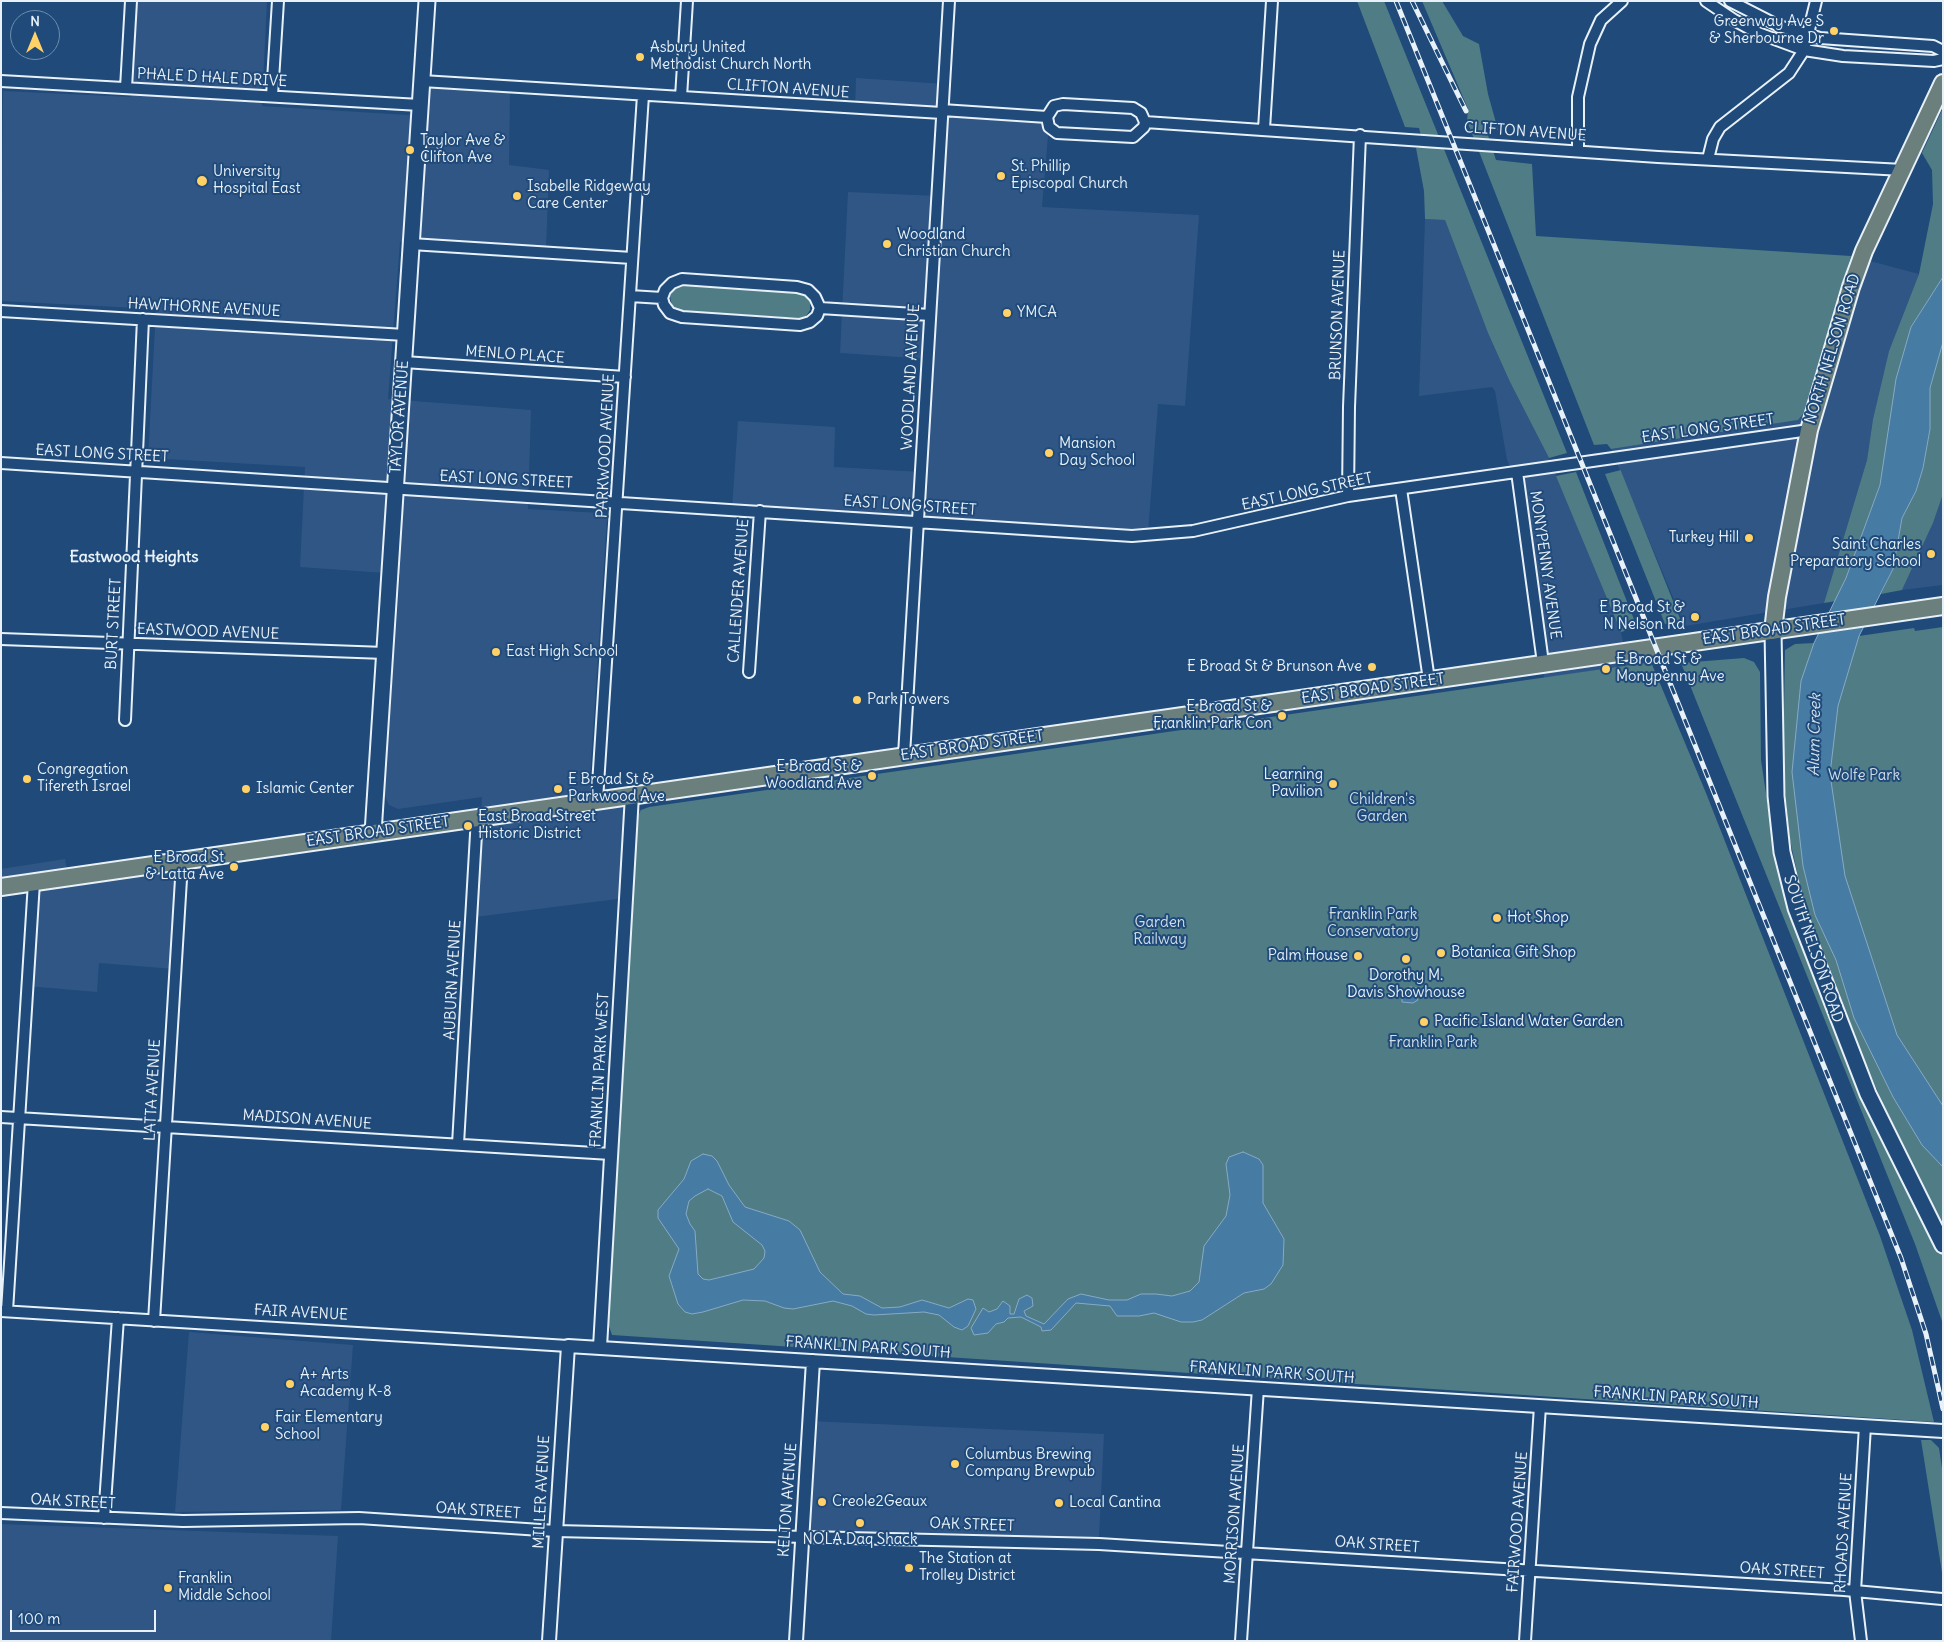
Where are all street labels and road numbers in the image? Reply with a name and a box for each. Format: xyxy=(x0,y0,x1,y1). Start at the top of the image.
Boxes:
street label: PHALE D HALE DRIVE xyxy=(137,65,287,91)
street label: CLIFTON AVENUE xyxy=(726,76,850,102)
street label: CLIFTON AVENUE xyxy=(1463,119,1587,145)
street label: BRUNSON AVENUE xyxy=(1327,249,1349,381)
street label: NORTH NELSON ROAD xyxy=(1802,272,1864,426)
street label: HAWTHORNE AVENUE xyxy=(127,295,281,321)
street label: WOODLAND AVENUE xyxy=(898,303,924,451)
street label: MENLO PLACE xyxy=(465,343,565,367)
street label: TAYLOR AVENUE xyxy=(387,360,413,474)
street label: PARKWOOD AVENUE xyxy=(593,373,619,519)
street label: EAST LONG STREET xyxy=(1641,411,1775,447)
street label: EAST LONG STREET xyxy=(35,442,169,466)
street label: EAST LONG STREET xyxy=(439,468,573,492)
street label: EAST LONG STREET xyxy=(1240,469,1374,515)
street label: MONYPENNY AVENUE xyxy=(1526,490,1564,640)
street label: EAST LONG STREET xyxy=(843,492,977,520)
street label: CALLENDER AVENUE xyxy=(725,518,753,664)
street label: BURT STREET xyxy=(103,578,125,670)
street label: EAST BROAD STREET xyxy=(1701,611,1847,649)
street label: EASTWOOD AVENUE xyxy=(136,621,280,643)
street label: EAST BROAD STREET xyxy=(1300,670,1446,708)
street label: EAST BROAD STREET xyxy=(899,727,1045,765)
street label: EAST BROAD STREET xyxy=(305,813,451,851)
street label: SOUTH NELSON ROAD xyxy=(1779,873,1847,1025)
street label: AUBURN AVENUE xyxy=(441,920,465,1040)
street label: FRANKLIN PARK WEST xyxy=(587,992,613,1148)
street label: LATTA AVENUE xyxy=(141,1039,165,1141)
street label: MADISON AVENUE xyxy=(242,1107,372,1133)
street label: FAIR AVENUE xyxy=(254,1302,348,1324)
street label: FRANKLIN PARK SOUTH xyxy=(785,1333,951,1363)
street label: FRANKLIN PARK SOUTH xyxy=(1189,1358,1355,1388)
street label: FRANKLIN PARK SOUTH xyxy=(1593,1383,1759,1413)
street label: MILLER AVENUE xyxy=(530,1435,554,1549)
street label: KELTON AVENUE xyxy=(775,1442,801,1558)
street label: MORRISON AVENUE xyxy=(1221,1444,1249,1584)
street label: FAIRWOOD AVENUE xyxy=(1504,1451,1532,1593)
street label: RHOADS AVENUE xyxy=(1832,1472,1856,1594)
street label: OAK STREET xyxy=(30,1491,116,1513)
street label: OAK STREET xyxy=(435,1499,521,1523)
street label: OAK STREET xyxy=(929,1515,1015,1535)
street label: OAK STREET xyxy=(1334,1533,1420,1557)
street label: OAK STREET xyxy=(1739,1559,1825,1583)

